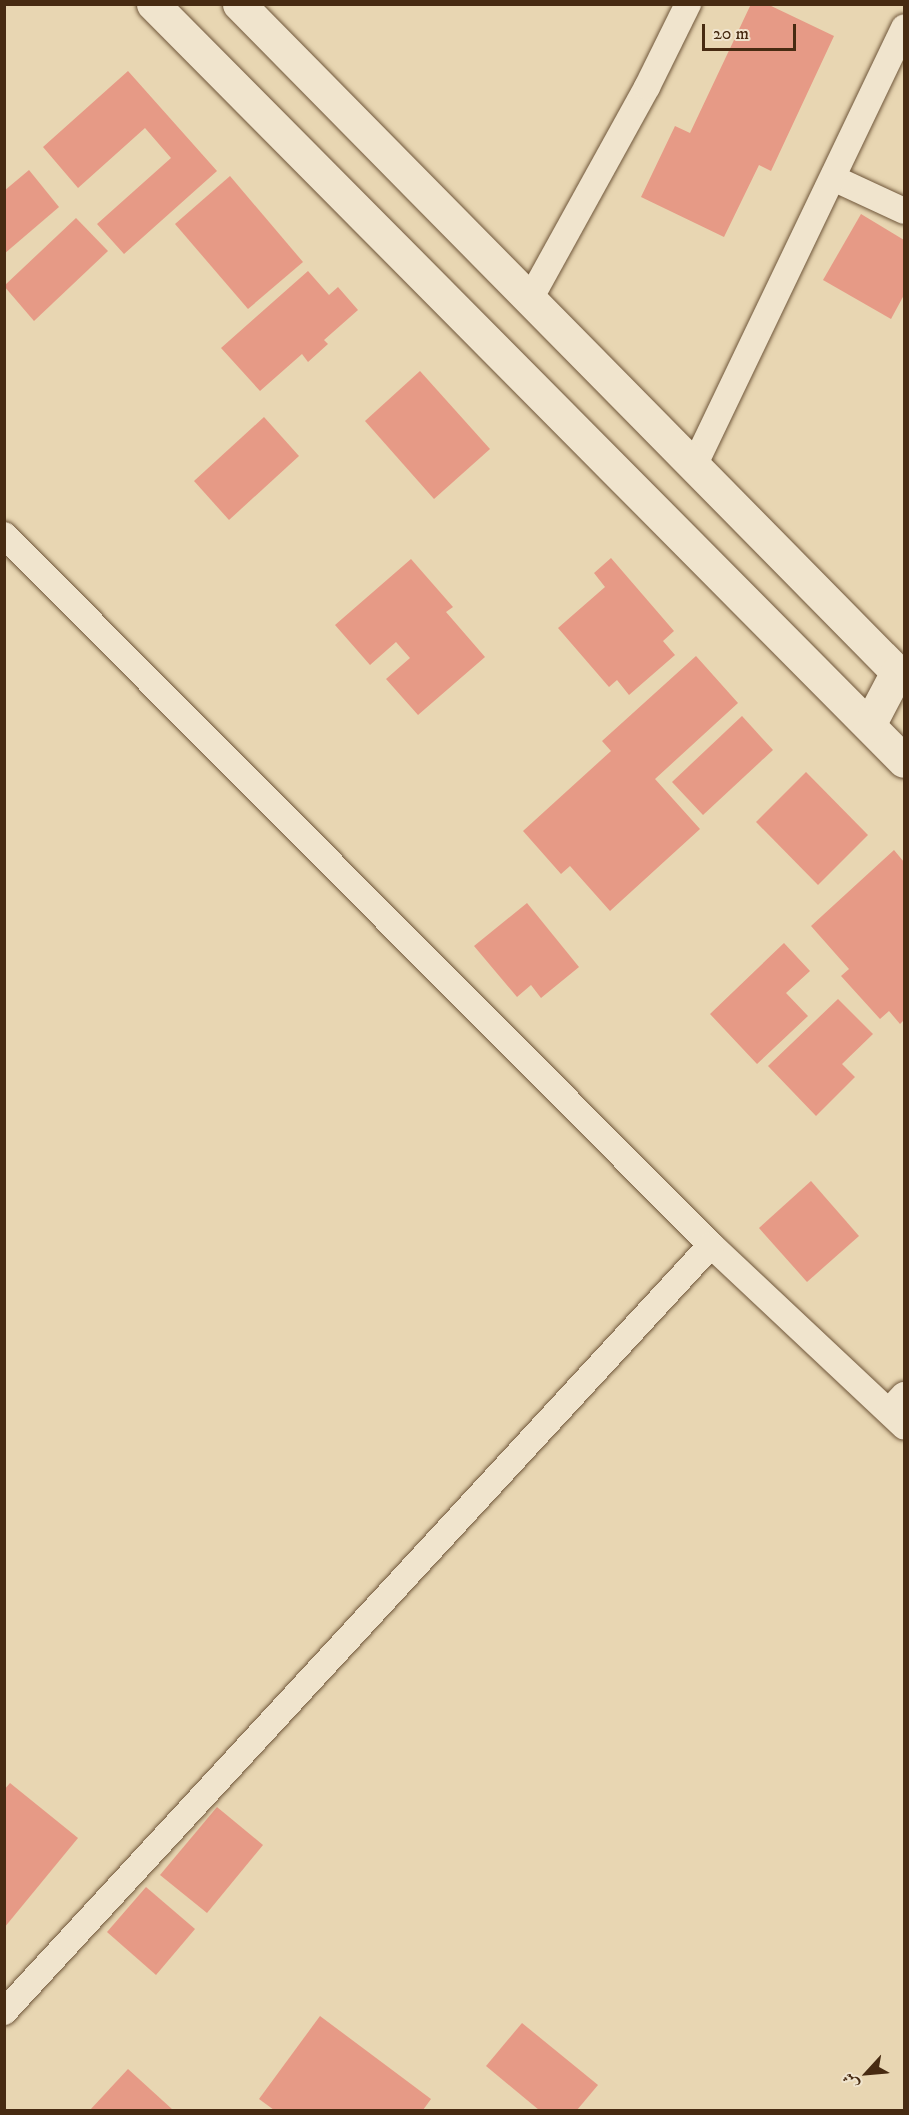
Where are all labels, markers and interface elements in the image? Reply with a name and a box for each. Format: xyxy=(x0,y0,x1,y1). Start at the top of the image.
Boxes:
scale bar xyxy=(705,12,800,50)
text: 20 m xyxy=(713,23,749,45)
north arrow xyxy=(837,2043,897,2103)
text: ش xyxy=(838,2069,863,2092)

